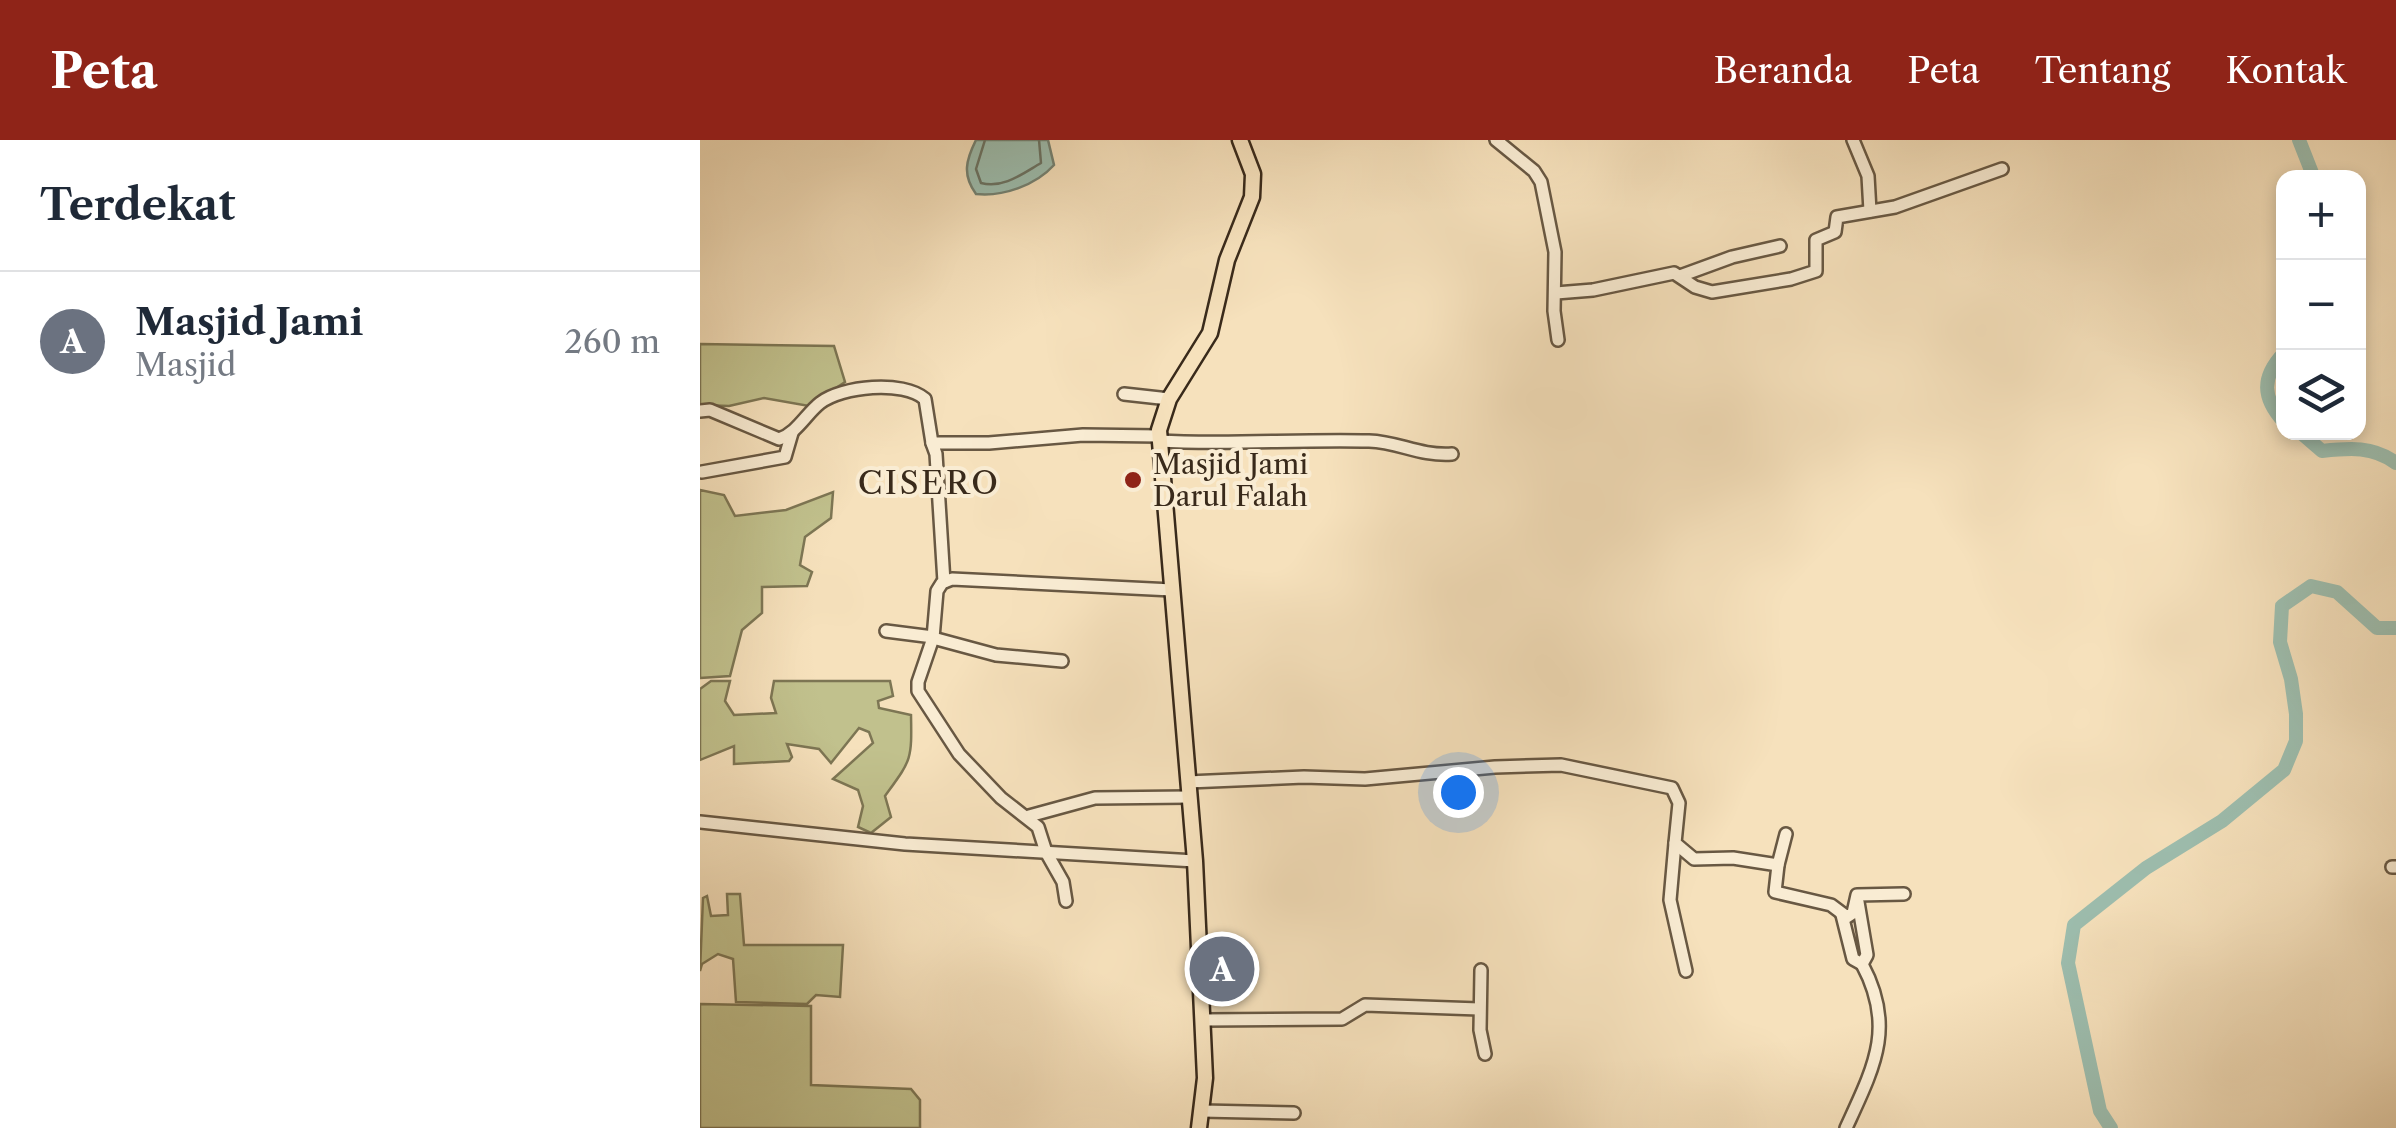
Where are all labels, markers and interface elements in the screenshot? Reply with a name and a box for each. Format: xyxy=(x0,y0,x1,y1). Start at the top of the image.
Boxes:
text: Peta xyxy=(50,41,157,100)
text: Beranda xyxy=(1714,49,1852,92)
text: Peta xyxy=(1907,49,1980,92)
text: Tentang xyxy=(2035,49,2171,92)
text: Kontak xyxy=(2226,49,2346,92)
map controls xyxy=(2276,170,2366,440)
button: + xyxy=(2276,170,2366,260)
text: Terdekat xyxy=(40,179,235,231)
button: − xyxy=(2276,260,2366,350)
text: Masjid Jami xyxy=(135,298,363,345)
text: A xyxy=(60,322,85,361)
text: 260 m xyxy=(564,322,660,361)
text: Masjid xyxy=(135,345,236,384)
button: layers xyxy=(2276,350,2366,440)
place label: Masjid Jami Darul Falah xyxy=(1153,447,1308,513)
district label: CISERO xyxy=(858,463,1000,502)
marker: Masjid Jami Darul Falah xyxy=(1122,469,1144,491)
your location xyxy=(1433,767,1484,818)
pin: A xyxy=(1190,932,1254,1006)

